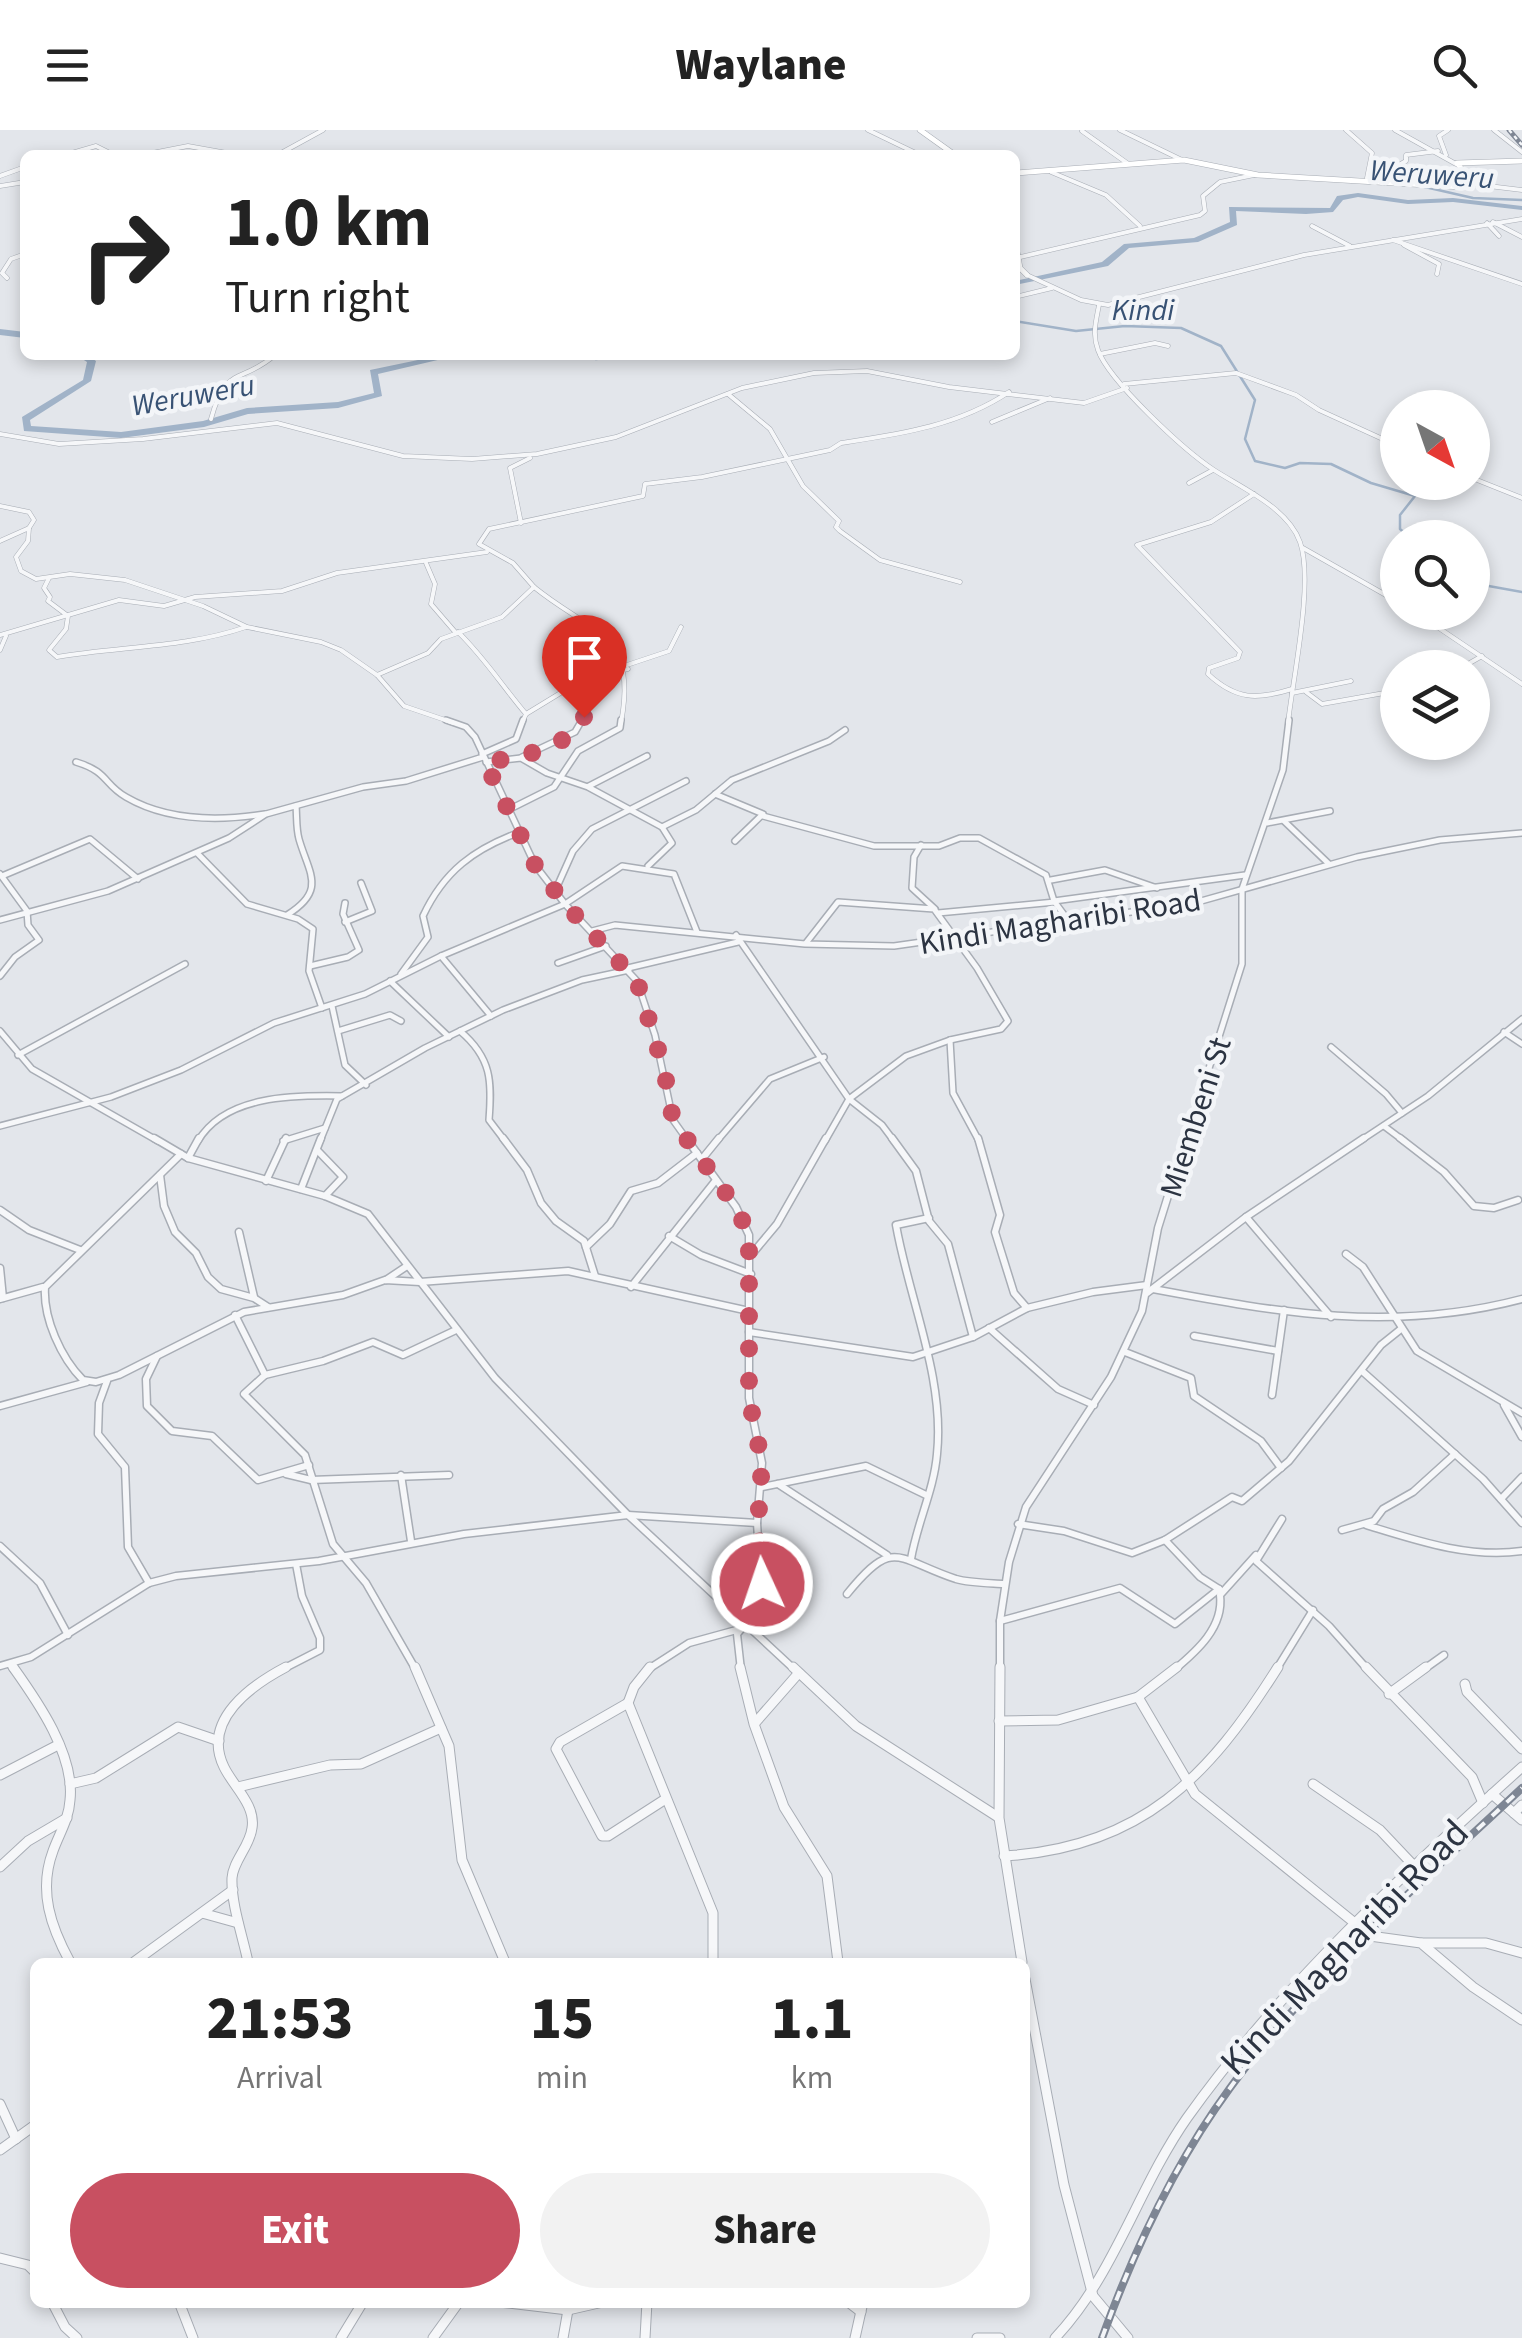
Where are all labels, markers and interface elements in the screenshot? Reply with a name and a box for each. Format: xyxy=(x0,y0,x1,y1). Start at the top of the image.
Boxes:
text: Waylane xyxy=(676,33,846,97)
icon: menu xyxy=(40,38,95,93)
icon: search xyxy=(1427,38,1482,93)
water label: Weruweru xyxy=(1369,149,1495,200)
text: 1.0 km xyxy=(225,173,432,273)
icon: right xyxy=(60,190,190,320)
text: Turn right xyxy=(225,266,410,330)
water label: Kindi xyxy=(1112,289,1175,332)
water label: Weruweru xyxy=(128,364,258,427)
north arrow xyxy=(1380,390,1490,500)
map controls xyxy=(1380,390,1490,760)
button: search xyxy=(1380,520,1490,630)
pin xyxy=(542,615,627,718)
icon: arrive xyxy=(557,630,612,685)
button: layers xyxy=(1380,650,1490,760)
street label: Kindi Magharibi Road xyxy=(916,877,1204,967)
street label: Miembeni St xyxy=(1148,1031,1244,1203)
position arrow xyxy=(710,1532,814,1636)
street label: Kindi Magharibi Road xyxy=(1208,1807,1482,2088)
text: 21:53 xyxy=(207,1977,353,2062)
text: 15 xyxy=(530,1977,594,2062)
text: 1.1 xyxy=(771,1977,853,2062)
text: Arrival xyxy=(237,2055,323,2101)
text: min xyxy=(536,2055,588,2101)
text: km xyxy=(791,2055,833,2101)
button: Exit xyxy=(70,2173,520,2288)
button: Share xyxy=(540,2173,990,2288)

